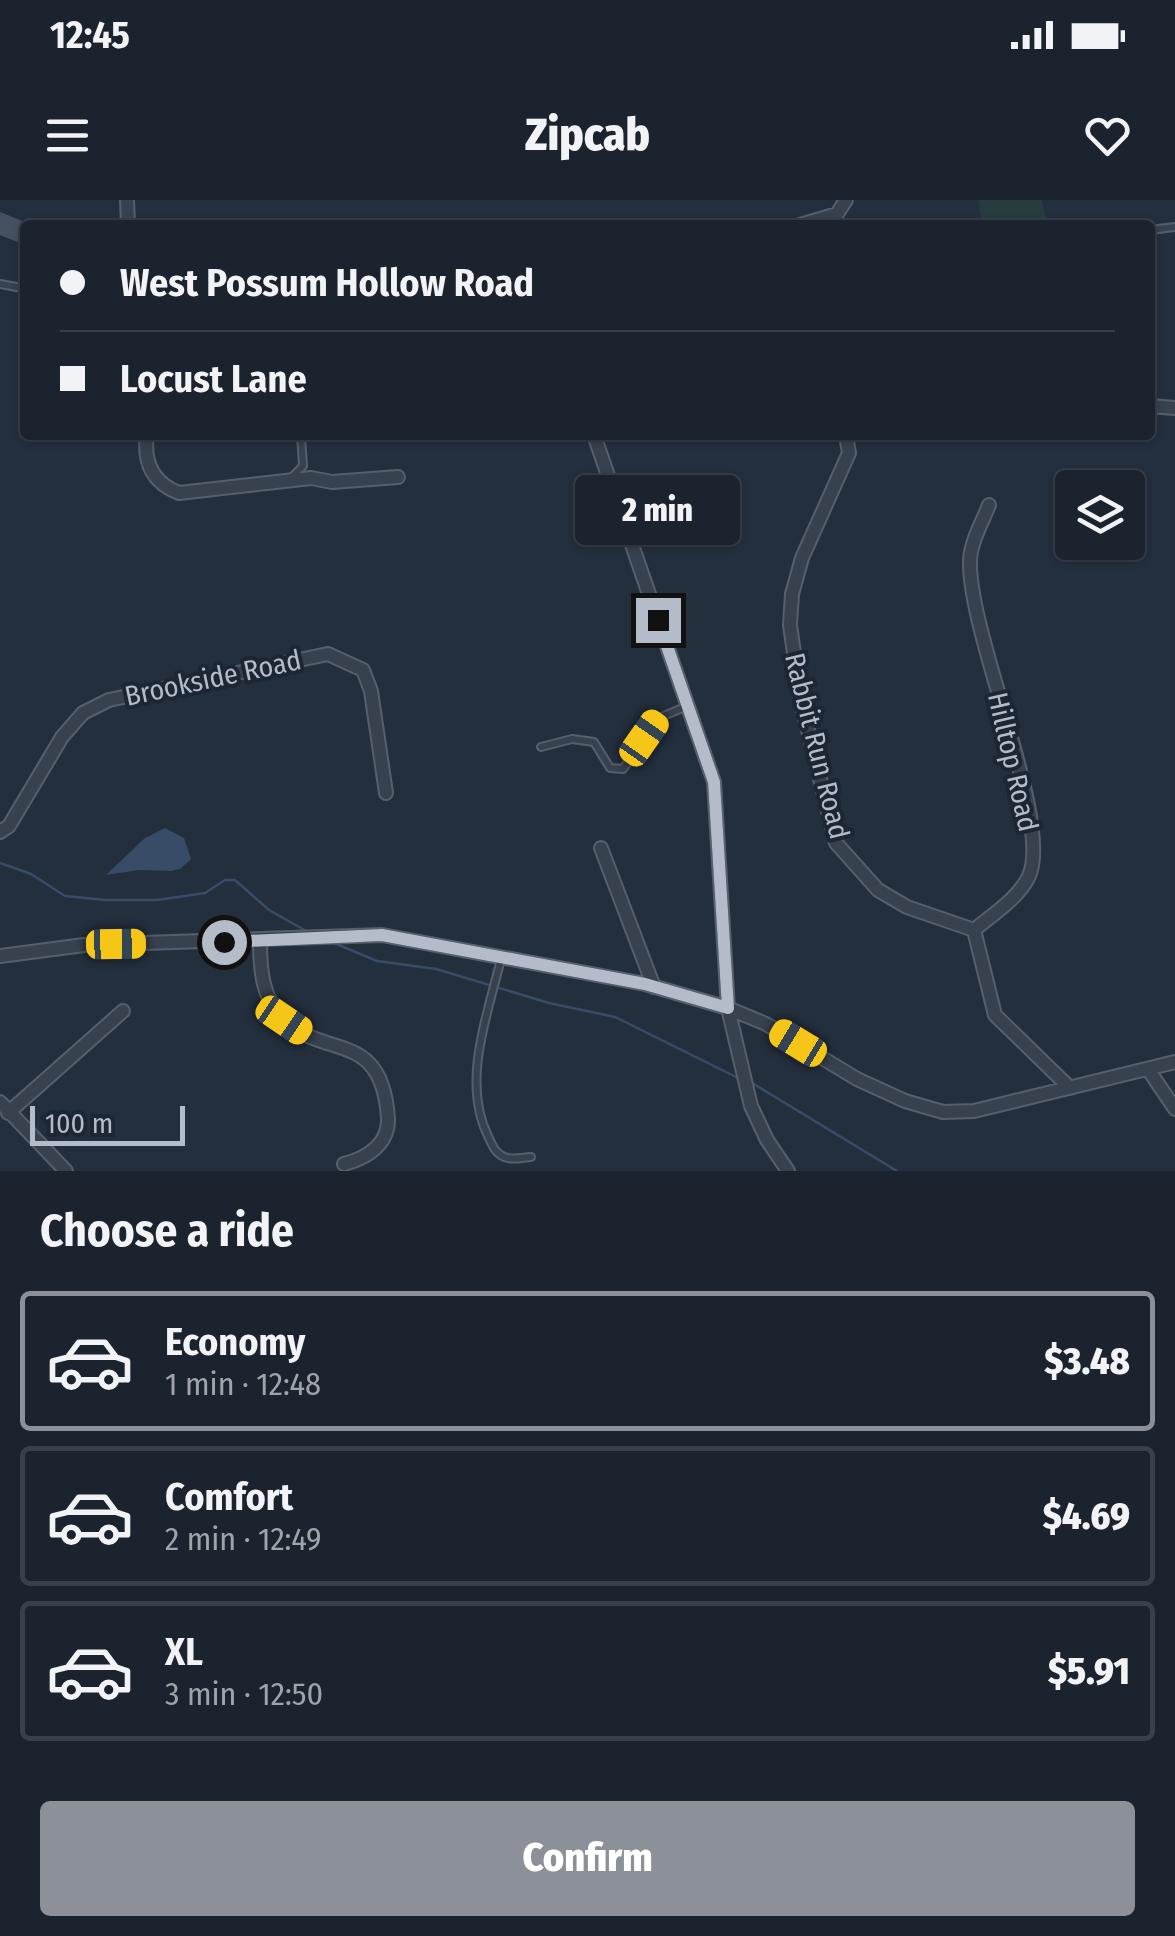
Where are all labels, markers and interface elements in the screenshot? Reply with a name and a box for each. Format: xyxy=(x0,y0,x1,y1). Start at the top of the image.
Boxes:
text: 12:45 xyxy=(50,12,130,58)
icon: menu xyxy=(40,108,95,163)
text: Zipcab xyxy=(525,108,650,162)
icon: heart xyxy=(1080,108,1135,163)
text: West Possum Hollow Road xyxy=(120,260,534,306)
text: Locust Lane xyxy=(120,356,307,402)
map controls xyxy=(1055,470,1145,560)
button: layers xyxy=(1055,470,1145,560)
callout: 2 min xyxy=(576,475,740,545)
text: 2 min xyxy=(622,491,693,529)
route end xyxy=(636,598,681,643)
street label: Brookside Road xyxy=(122,643,304,713)
street label: Rabbit Run Road xyxy=(778,650,856,842)
street label: Hilltop Road xyxy=(981,689,1045,835)
car xyxy=(615,705,673,771)
route start xyxy=(202,920,247,965)
car xyxy=(86,928,146,960)
car xyxy=(251,991,317,1049)
car xyxy=(765,1015,831,1071)
scale bar xyxy=(30,1101,185,1146)
text: 100 m xyxy=(45,1107,113,1140)
text: Choose a ride xyxy=(40,1204,294,1258)
icon: car xyxy=(45,1316,135,1406)
text: Economy xyxy=(165,1319,305,1365)
text: $3.48 xyxy=(1044,1338,1130,1384)
text: 1 min · 12:48 xyxy=(165,1365,321,1403)
icon: car xyxy=(45,1471,135,1561)
text: Comfort xyxy=(165,1474,293,1520)
text: $4.69 xyxy=(1043,1493,1130,1539)
text: 2 min · 12:49 xyxy=(165,1520,322,1558)
icon: car xyxy=(45,1626,135,1716)
text: XL xyxy=(165,1629,203,1675)
text: $5.91 xyxy=(1048,1648,1130,1694)
text: 3 min · 12:50 xyxy=(165,1675,323,1713)
button: Confirm xyxy=(40,1801,1135,1916)

